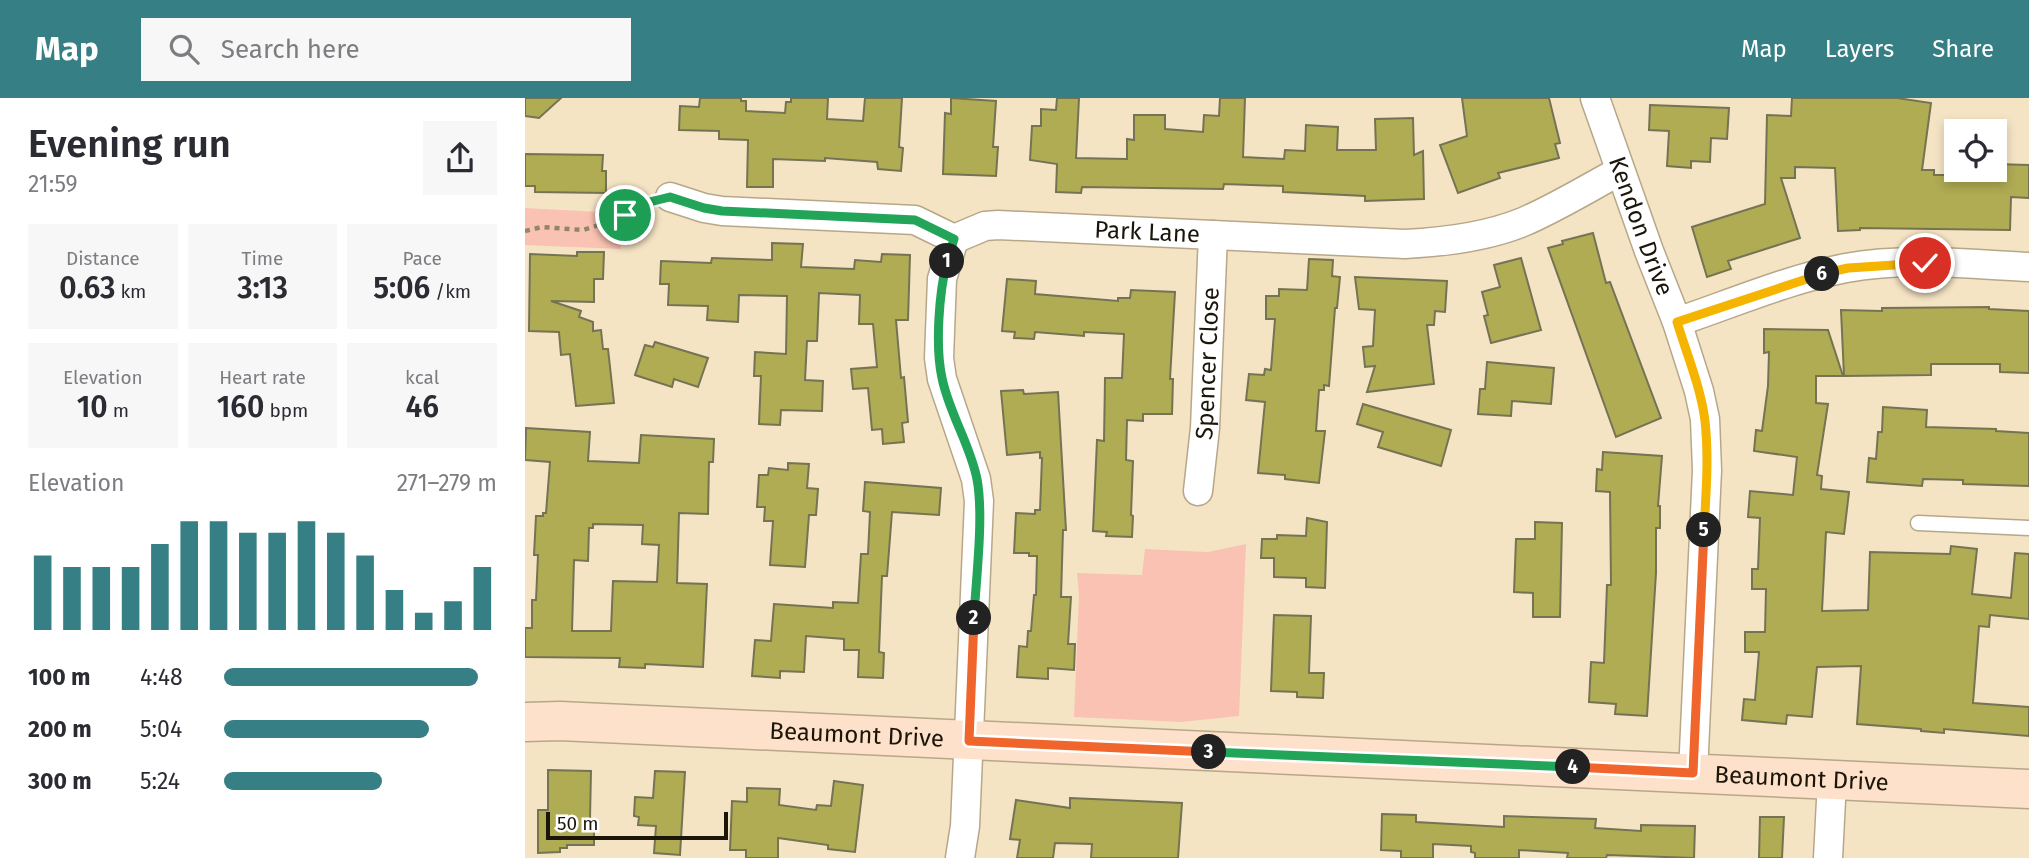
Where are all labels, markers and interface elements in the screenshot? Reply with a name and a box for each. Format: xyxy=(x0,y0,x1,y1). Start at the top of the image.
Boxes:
search box xyxy=(141,18,631,81)
text: Map xyxy=(35,29,99,69)
icon: search xyxy=(165,30,203,68)
text: Search here xyxy=(221,34,360,65)
text: Map xyxy=(1741,35,1787,63)
text: Layers xyxy=(1825,35,1894,63)
text: Share xyxy=(1932,35,1994,63)
map controls xyxy=(1944,119,2007,182)
button: locate xyxy=(1944,119,2007,182)
text: Evening run xyxy=(28,121,231,167)
button: share xyxy=(423,121,497,195)
street label: Kendon Drive xyxy=(1603,153,1679,300)
text: 21:59 xyxy=(28,170,78,198)
pin xyxy=(595,185,655,245)
icon: arrive xyxy=(606,196,644,234)
street label: Park Lane xyxy=(1094,216,1201,248)
pin xyxy=(1895,233,1955,293)
pin: 1 xyxy=(929,244,965,278)
icon: check xyxy=(1906,244,1944,282)
text: Distance xyxy=(66,247,140,270)
text: Time xyxy=(242,247,283,270)
text: Pace xyxy=(402,247,442,270)
text: 1 xyxy=(942,249,951,272)
pin: 6 xyxy=(1805,256,1839,292)
text: 6 xyxy=(1816,262,1827,285)
text: 0.63 xyxy=(59,270,115,306)
text: 3:13 xyxy=(237,270,288,306)
text: 5:06 xyxy=(373,270,430,306)
text: km xyxy=(115,280,146,303)
text: /km xyxy=(430,280,471,303)
street label: Spencer Close xyxy=(1190,287,1225,441)
text: Elevation xyxy=(63,366,143,389)
text: Heart rate xyxy=(219,366,306,389)
text: kcal xyxy=(405,366,439,389)
text: 10 xyxy=(77,389,108,425)
text: 160 xyxy=(217,389,264,425)
text: 46 xyxy=(405,389,439,425)
text: m xyxy=(108,399,129,422)
text: bpm xyxy=(264,399,308,422)
text: Elevation xyxy=(28,469,124,497)
text: 271–279 m xyxy=(397,469,497,497)
pin: 5 xyxy=(1687,512,1721,548)
text: 5 xyxy=(1698,518,1709,541)
pin: 2 xyxy=(957,601,991,636)
text: 2 xyxy=(969,606,978,629)
text: 100 m xyxy=(28,663,90,691)
text: 4:48 xyxy=(140,663,183,691)
text: 200 m xyxy=(28,715,92,743)
text: 5:04 xyxy=(140,715,182,743)
street label: Beaumont Drive xyxy=(769,717,944,753)
pin: 3 xyxy=(1191,734,1227,770)
text: 3 xyxy=(1204,740,1213,763)
pin: 4 xyxy=(1555,750,1591,784)
text: 4 xyxy=(1567,755,1578,778)
street label: Beaumont Drive xyxy=(1714,760,1889,796)
text: 300 m xyxy=(28,767,92,795)
text: 5:24 xyxy=(140,767,180,795)
scale bar xyxy=(546,809,728,841)
text: 50 m xyxy=(557,812,598,835)

